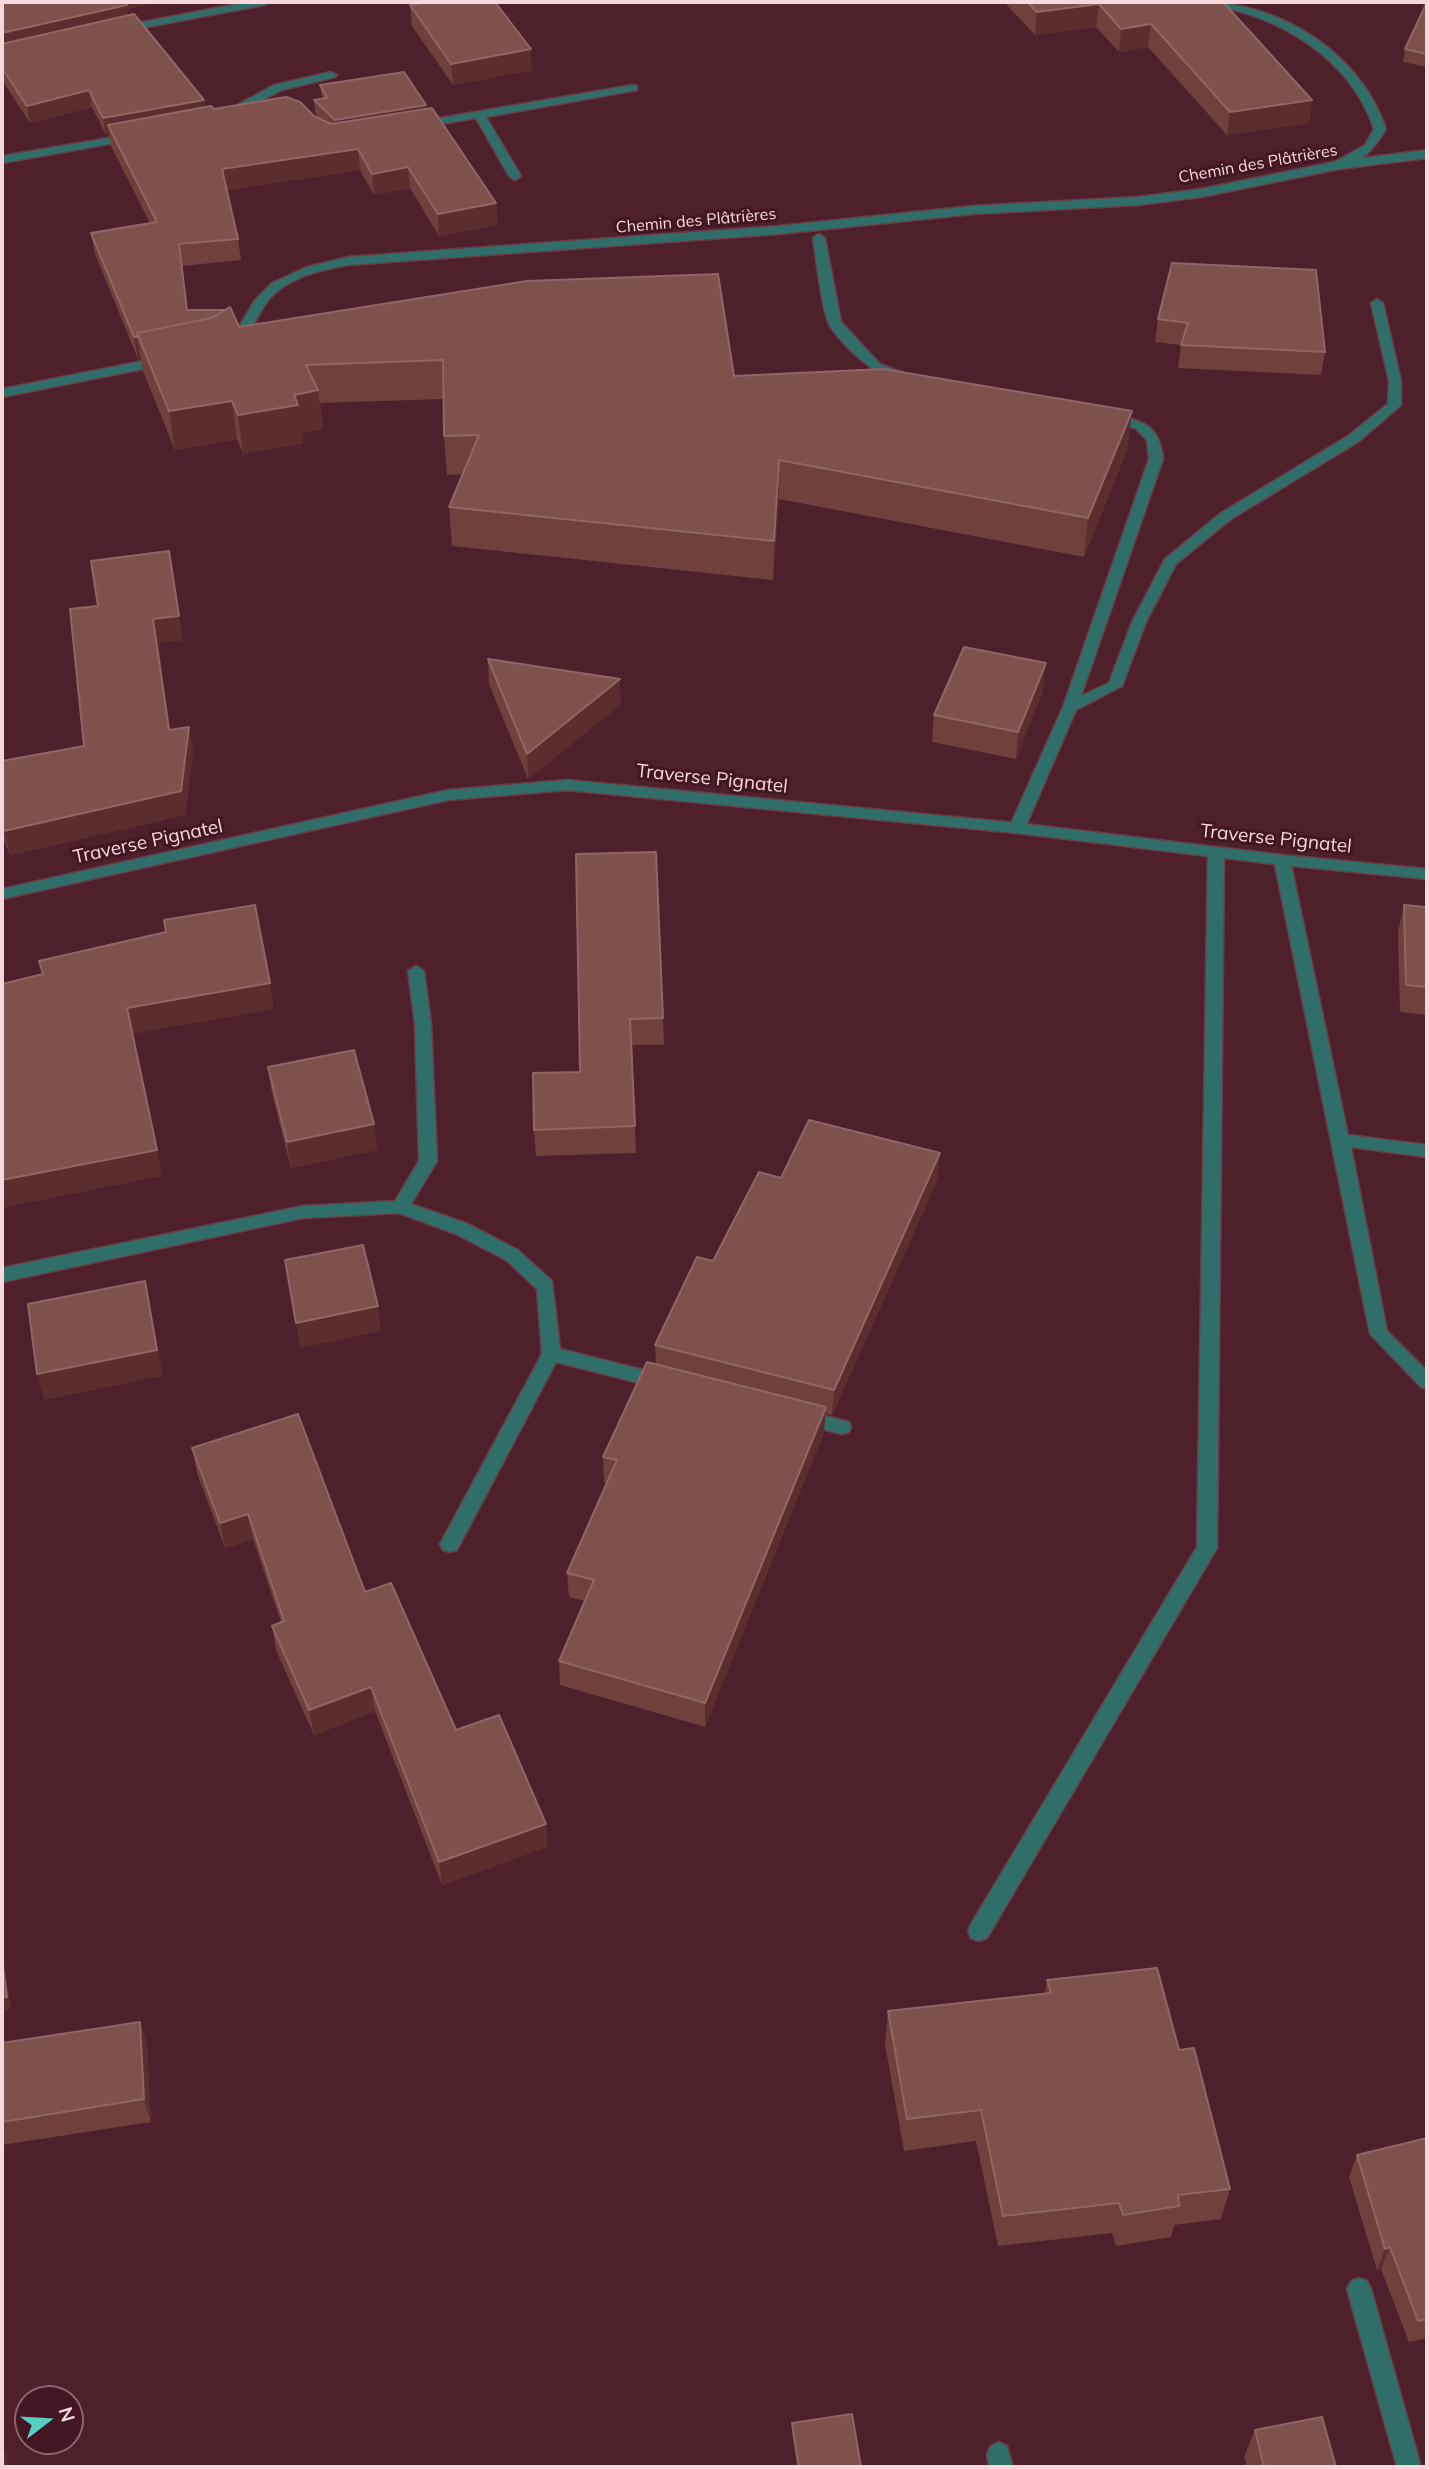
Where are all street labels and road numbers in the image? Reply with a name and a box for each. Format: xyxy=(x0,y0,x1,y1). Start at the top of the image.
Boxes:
street label: Chemin des Plâtrières xyxy=(1177,141,1339,187)
street label: Chemin des Plâtrières xyxy=(615,204,777,238)
street label: Traverse Pignatel xyxy=(635,760,789,798)
street label: Traverse Pignatel xyxy=(71,815,225,869)
street label: Traverse Pignatel xyxy=(1199,820,1353,858)

